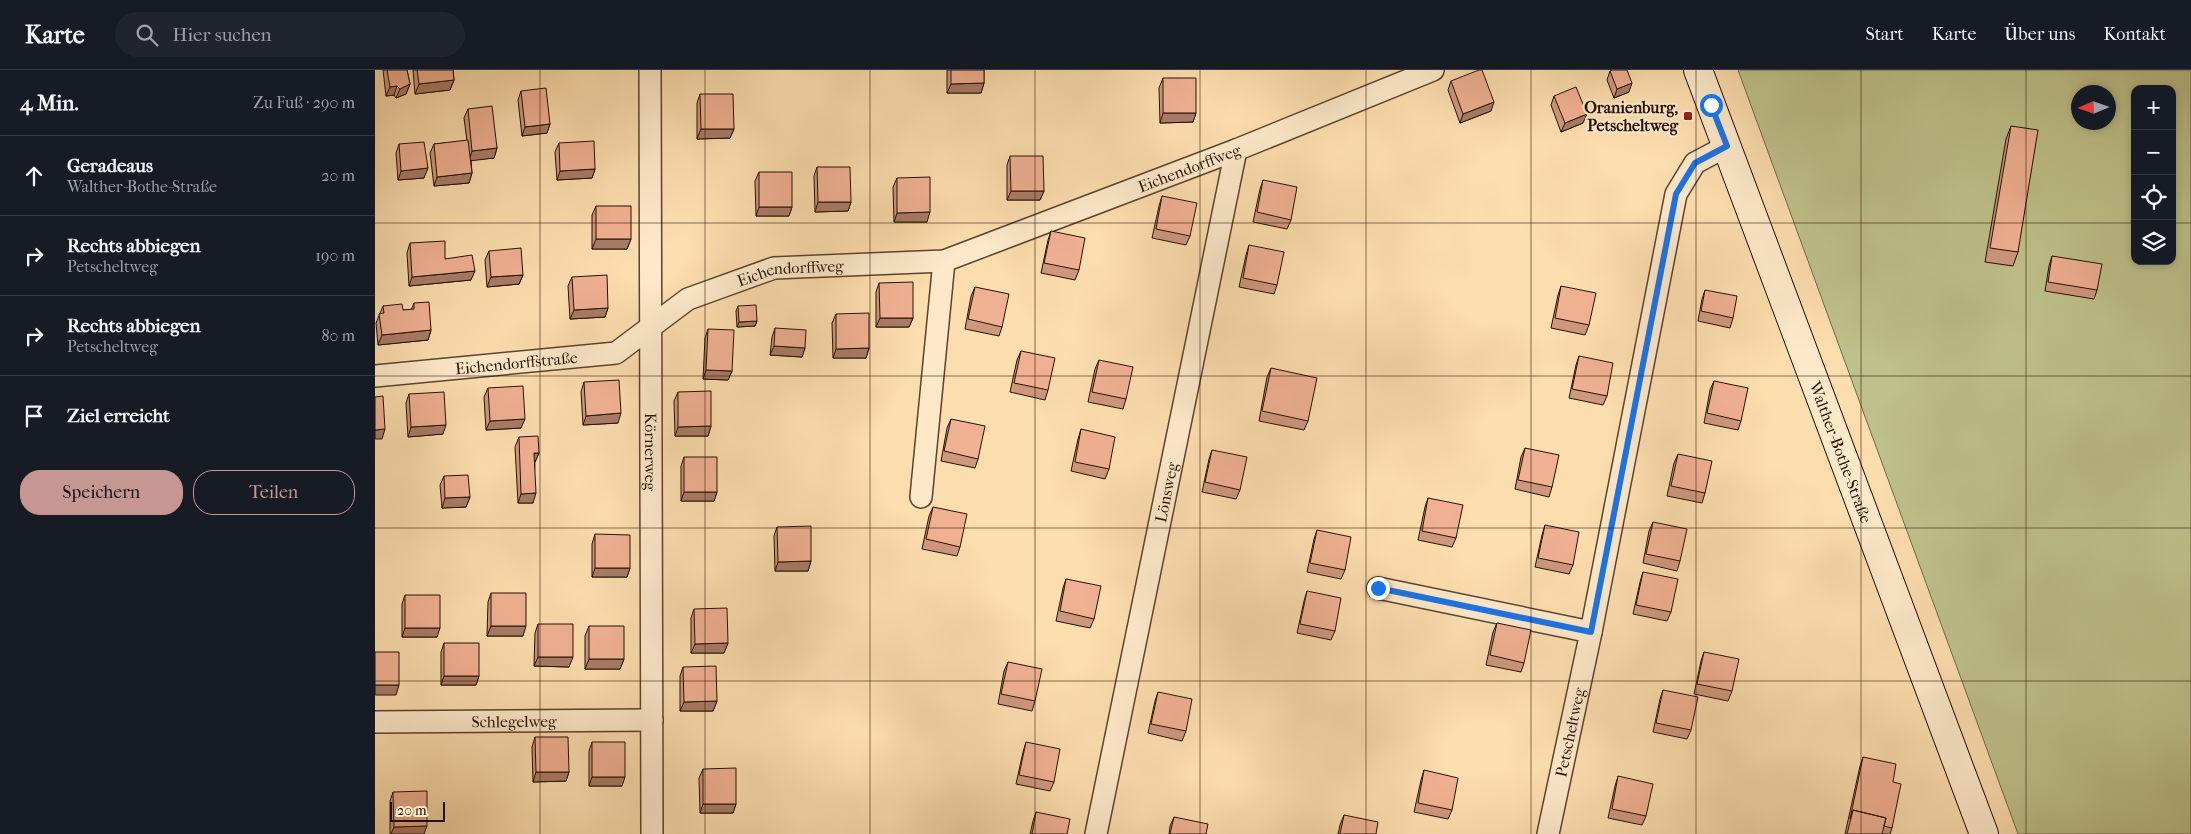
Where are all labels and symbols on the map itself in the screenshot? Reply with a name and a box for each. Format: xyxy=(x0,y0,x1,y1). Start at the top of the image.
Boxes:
north arrow xyxy=(2071,85,2116,130)
route start xyxy=(1700,94,1723,117)
place label: Oranienburg, Petscheltweg xyxy=(1584,98,1678,136)
marker: Oranienburg, Petscheltweg xyxy=(1682,110,1694,122)
street label: Eichendorffweg xyxy=(1135,140,1244,196)
street label: Eichendorffweg xyxy=(734,256,845,291)
street label: Eichendorffstraße xyxy=(454,348,579,378)
street label: Walther-Bothe-Straße xyxy=(1805,378,1876,526)
street label: Körnerweg xyxy=(641,413,660,492)
street label: Lönsweg xyxy=(1151,460,1182,524)
route end xyxy=(1367,577,1390,600)
street label: Petscheltweg xyxy=(1551,686,1589,779)
street label: Schlegelweg xyxy=(471,712,557,731)
scale bar xyxy=(390,799,445,822)

